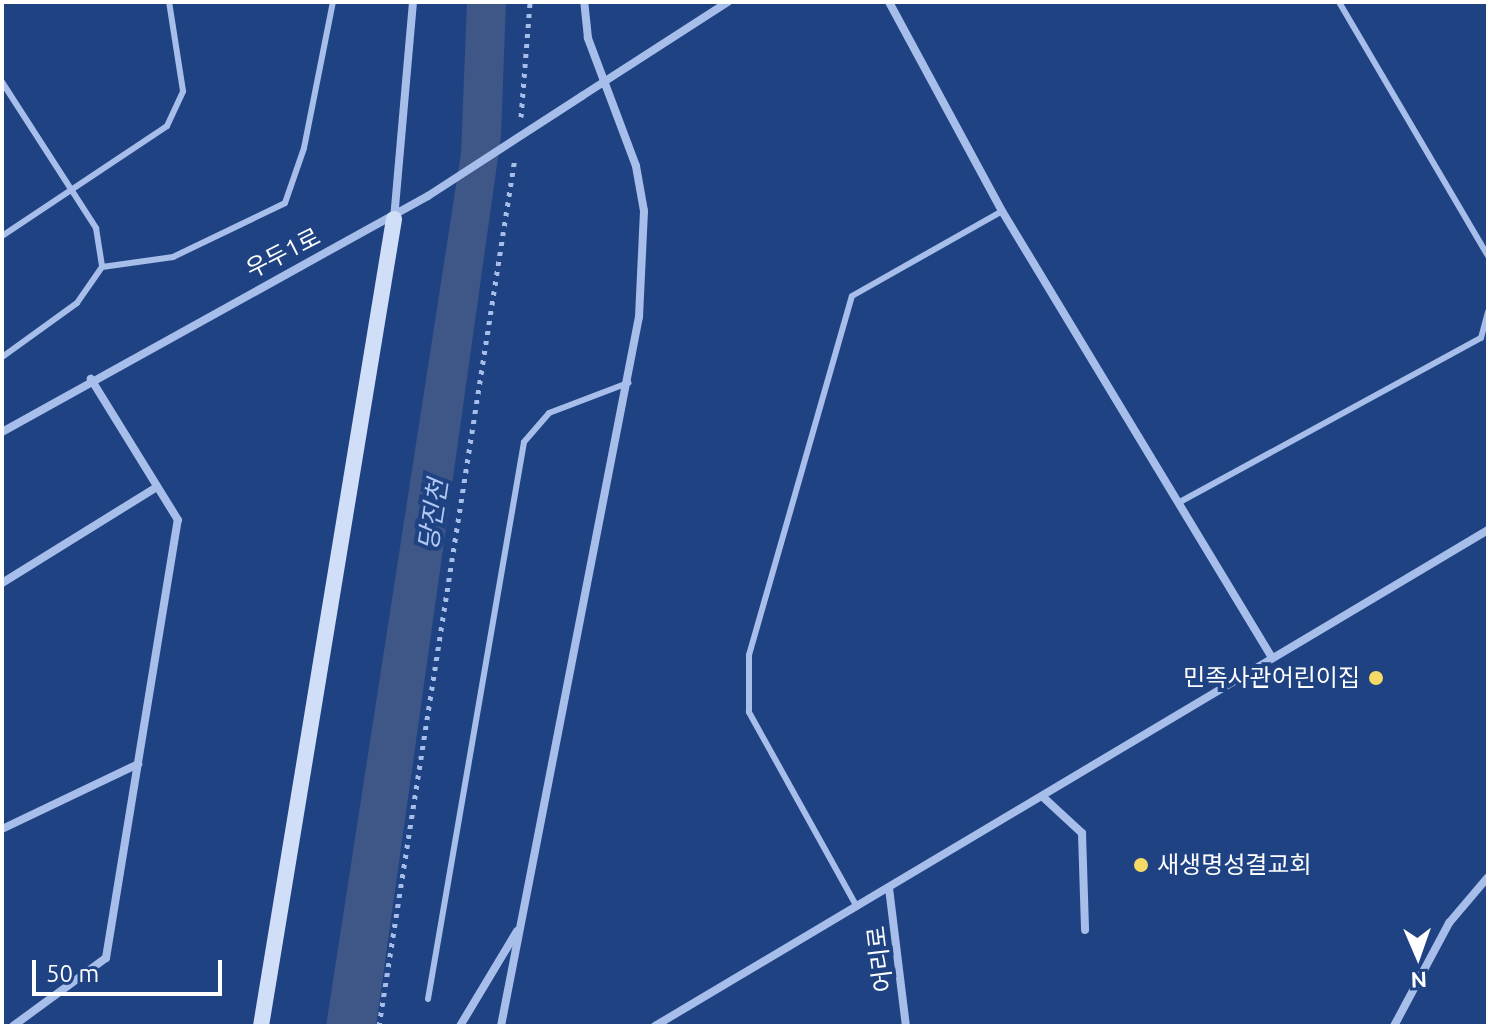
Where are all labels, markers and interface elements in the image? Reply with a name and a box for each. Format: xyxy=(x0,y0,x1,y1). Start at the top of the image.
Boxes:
street label: 우두1로 xyxy=(241,222,325,284)
water label: 당진천 xyxy=(412,477,454,553)
place label: 민족사관어린이집 xyxy=(1183,664,1360,692)
marker: 민족사관어린이집 xyxy=(1367,669,1385,687)
place label: 새생명성결교회 xyxy=(1157,851,1312,879)
marker: 새생명성결교회 xyxy=(1132,856,1150,874)
north arrow xyxy=(1378,916,1458,996)
street label: 어리로 xyxy=(862,924,898,994)
scale bar xyxy=(36,944,226,994)
text: 50 m xyxy=(46,960,99,987)
text: N xyxy=(1410,968,1428,993)

